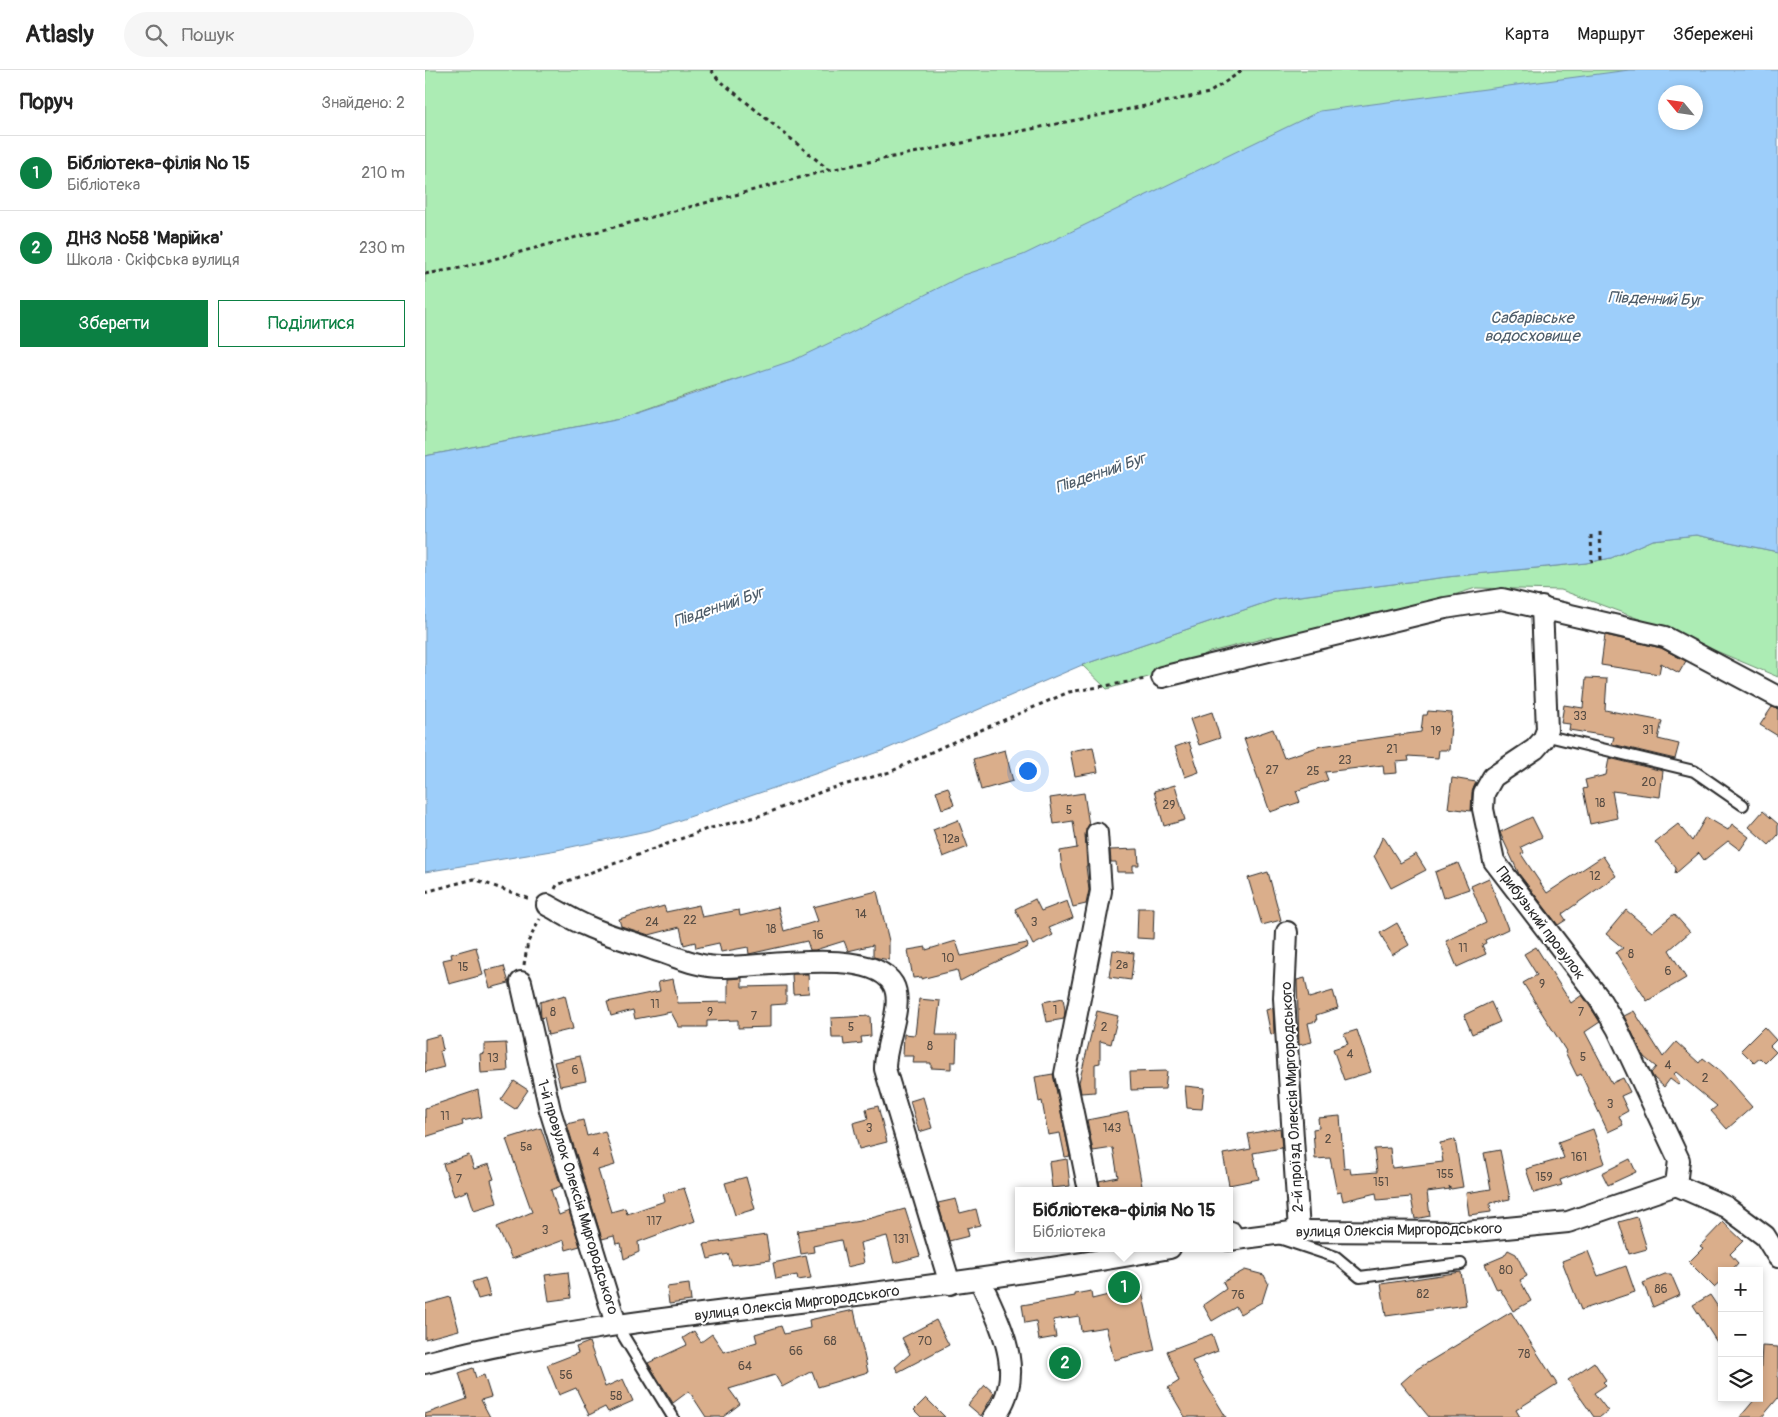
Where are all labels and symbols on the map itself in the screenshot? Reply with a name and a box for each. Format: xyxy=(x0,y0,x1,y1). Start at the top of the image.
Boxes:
north arrow xyxy=(1658,85,1703,130)
water label: Південний Буг xyxy=(1608,287,1705,311)
water label: Сабарівське водосховище xyxy=(1484,308,1582,346)
water label: Південний Буг xyxy=(1053,447,1150,498)
water label: Південний Буг xyxy=(671,581,768,632)
house number: 33 xyxy=(1573,709,1587,724)
house number: 31 xyxy=(1642,723,1654,738)
house number: 19 xyxy=(1431,724,1441,739)
house number: 21 xyxy=(1386,742,1398,757)
house number: 23 xyxy=(1338,753,1352,768)
your location xyxy=(1015,758,1041,784)
house number: 27 xyxy=(1265,763,1279,778)
house number: 25 xyxy=(1306,764,1320,779)
house number: 20 xyxy=(1642,775,1656,790)
house number: 18 xyxy=(1595,796,1605,811)
house number: 29 xyxy=(1163,798,1175,813)
house number: 5 xyxy=(1066,803,1072,818)
house number: 12а xyxy=(943,832,960,847)
street label: Прибузький провулок xyxy=(1492,863,1590,984)
house number: 12 xyxy=(1589,869,1601,884)
house number: 14 xyxy=(855,907,867,922)
house number: 22 xyxy=(683,913,697,928)
house number: 24 xyxy=(645,915,659,930)
house number: 3 xyxy=(1031,915,1038,930)
house number: 18 xyxy=(766,922,776,937)
house number: 16 xyxy=(812,928,824,943)
house number: 11 xyxy=(1458,941,1468,956)
house number: 8 xyxy=(1628,947,1634,962)
house number: 10 xyxy=(942,951,954,966)
house number: 2а xyxy=(1116,958,1129,973)
house number: 15 xyxy=(457,960,469,975)
house number: 6 xyxy=(1665,964,1672,979)
house number: 9 xyxy=(1539,977,1545,992)
street label: 2-й проїзд Олексія Миргородського xyxy=(1277,981,1308,1213)
house number: 11 xyxy=(650,997,660,1012)
house number: 1 xyxy=(1053,1003,1057,1018)
house number: 8 xyxy=(550,1005,556,1020)
house number: 9 xyxy=(707,1005,713,1020)
house number: 7 xyxy=(1578,1005,1585,1020)
house number: 7 xyxy=(751,1009,758,1024)
house number: 5 xyxy=(848,1020,854,1035)
house number: 2 xyxy=(1101,1020,1108,1035)
house number: 8 xyxy=(927,1039,933,1054)
house number: 4 xyxy=(1347,1047,1354,1062)
house number: 5 xyxy=(1580,1050,1586,1065)
house number: 13 xyxy=(487,1051,499,1066)
house number: 4 xyxy=(1665,1058,1672,1073)
house number: 6 xyxy=(572,1063,579,1078)
house number: 2 xyxy=(1702,1071,1709,1086)
street label: 1-й провулок Олексія Миргородського xyxy=(533,1077,622,1317)
house number: 3 xyxy=(1607,1097,1614,1112)
house number: 11 xyxy=(440,1109,450,1124)
house number: 3 xyxy=(866,1121,873,1136)
house number: 143 xyxy=(1103,1121,1121,1136)
house number: 2 xyxy=(1325,1132,1332,1147)
house number: 5а xyxy=(520,1140,532,1155)
house number: 4 xyxy=(593,1145,600,1160)
house number: 161 xyxy=(1571,1150,1587,1165)
house number: 155 xyxy=(1436,1167,1454,1182)
house number: 159 xyxy=(1535,1170,1553,1185)
house number: 7 xyxy=(456,1172,463,1187)
house number: 151 xyxy=(1373,1175,1389,1190)
house number: 117 xyxy=(646,1214,663,1229)
street label: вулиця Олексія Миргородського xyxy=(1296,1219,1502,1242)
house number: 3 xyxy=(542,1223,549,1238)
house number: 131 xyxy=(893,1232,909,1247)
house number: 80 xyxy=(1499,1263,1513,1278)
pin: 1 xyxy=(1108,1268,1140,1306)
street label: вулиця Олексія Миргородського xyxy=(693,1281,901,1326)
house number: 86 xyxy=(1654,1282,1668,1297)
house number: 82 xyxy=(1417,1287,1430,1302)
house number: 76 xyxy=(1231,1288,1245,1303)
house number: 68 xyxy=(823,1334,837,1349)
house number: 70 xyxy=(918,1334,932,1349)
house number: 66 xyxy=(789,1344,803,1359)
pin: 2 xyxy=(1049,1344,1081,1382)
house number: 78 xyxy=(1518,1347,1530,1362)
house number: 64 xyxy=(738,1359,752,1374)
house number: 56 xyxy=(559,1368,573,1383)
house number: 58 xyxy=(610,1389,622,1404)

